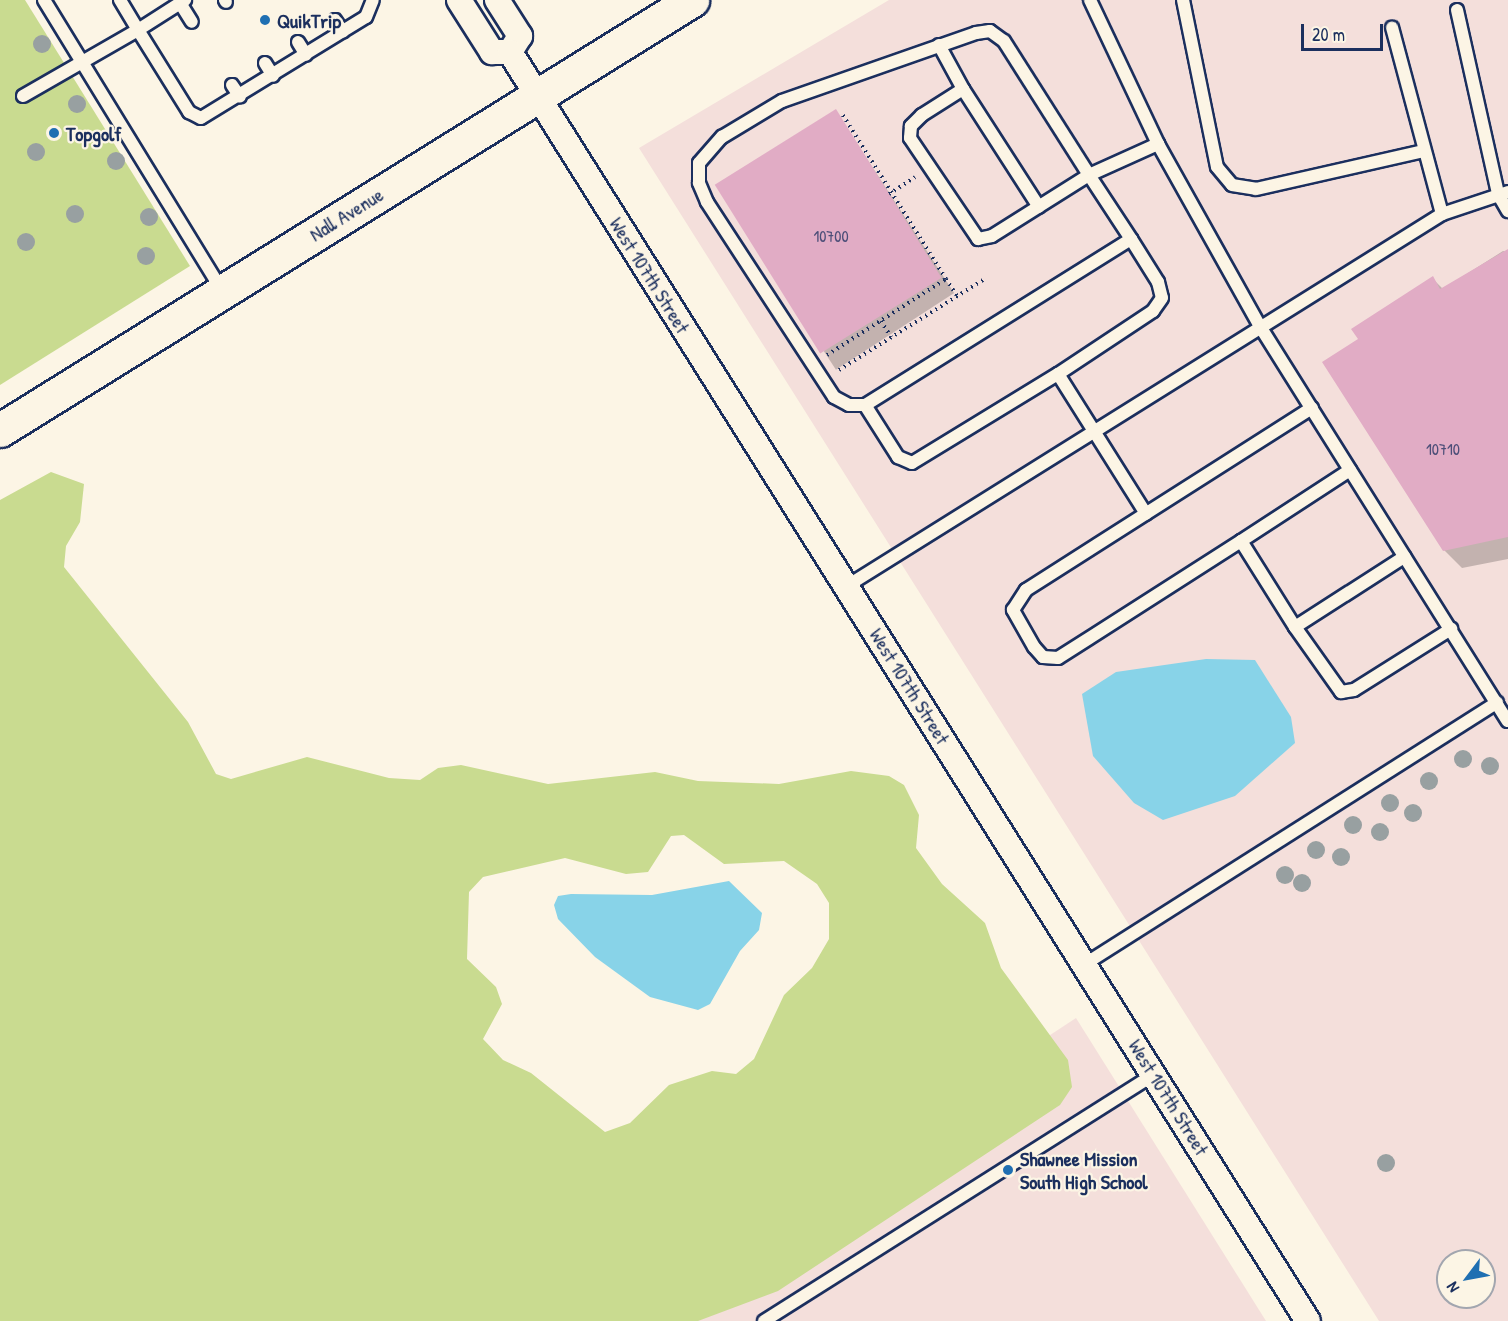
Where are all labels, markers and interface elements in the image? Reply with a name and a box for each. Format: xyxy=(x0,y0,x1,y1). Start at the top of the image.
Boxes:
place label: QuikTrip xyxy=(277,8,341,32)
scale bar xyxy=(1304,12,1386,50)
marker: QuikTrip xyxy=(258,13,272,27)
text: 20 m xyxy=(1312,22,1345,47)
place label: Topgolf xyxy=(66,121,121,145)
marker: Topgolf xyxy=(47,126,61,140)
street label: Nall Avenue xyxy=(305,182,387,246)
street label: West 107th Street xyxy=(605,213,695,337)
house number: 10700 xyxy=(813,226,849,246)
house number: 10710 xyxy=(1426,439,1460,459)
street label: West 107th Street xyxy=(865,624,955,748)
street label: West 107th Street xyxy=(1124,1035,1214,1159)
place label: Shawnee Mission South High School xyxy=(1020,1146,1148,1193)
marker: Shawnee Mission South High School xyxy=(1001,1163,1015,1177)
north arrow xyxy=(1436,1249,1496,1309)
text: N xyxy=(1441,1278,1464,1297)

